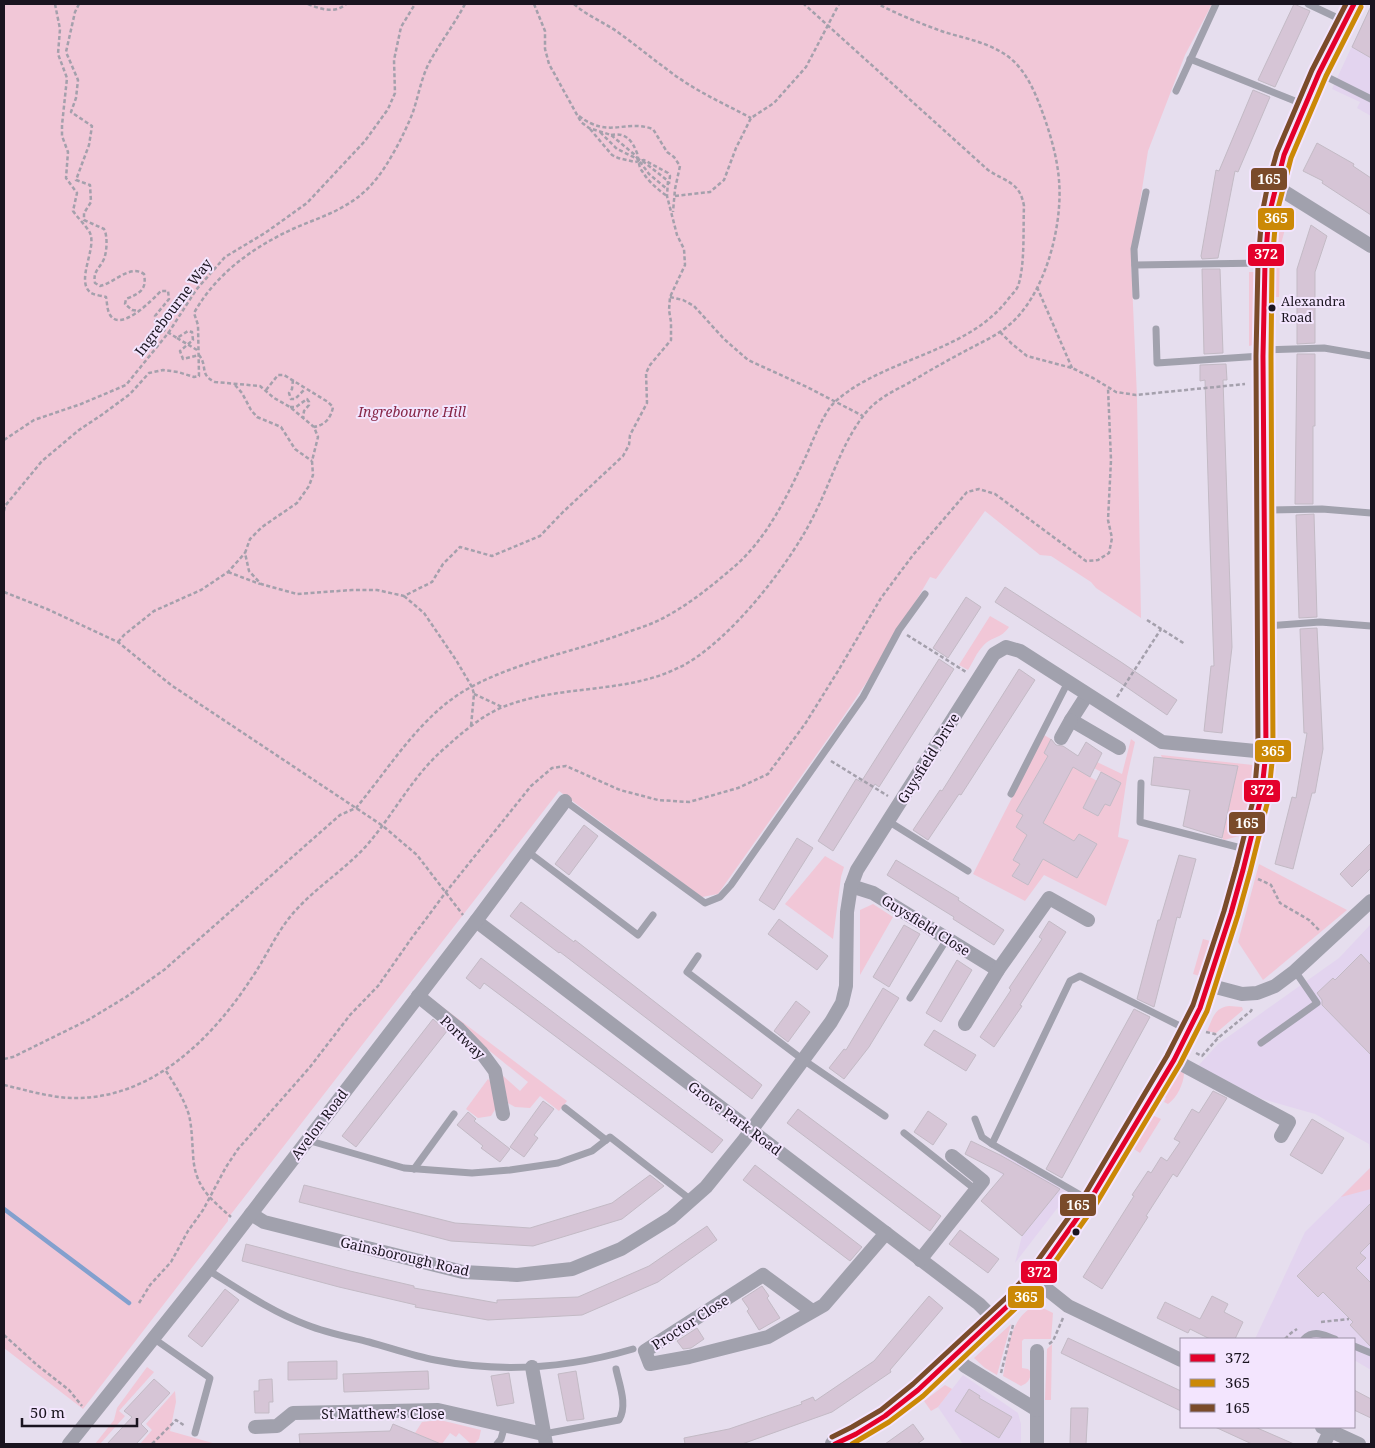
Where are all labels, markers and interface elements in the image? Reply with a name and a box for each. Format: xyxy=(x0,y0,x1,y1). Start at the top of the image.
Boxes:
line badge: 165 xyxy=(1250,167,1288,191)
text: 165 xyxy=(1257,169,1281,188)
line badge: 365 xyxy=(1257,207,1295,231)
text: 365 xyxy=(1264,208,1288,227)
line badge: 372 xyxy=(1247,243,1285,267)
text: 372 xyxy=(1254,244,1278,263)
street label: Ingrebourne Way xyxy=(130,254,216,360)
place label: Alexandra Road xyxy=(1281,292,1346,326)
marker: Alexandra Road xyxy=(1267,303,1277,313)
park label: Ingrebourne Hill xyxy=(357,402,467,421)
street label: Guysfield Drive xyxy=(893,709,963,807)
line badge: 365 xyxy=(1254,739,1292,763)
text: 365 xyxy=(1261,741,1285,760)
line badge: 372 xyxy=(1243,779,1281,803)
text: 372 xyxy=(1250,780,1274,799)
line badge: 165 xyxy=(1228,811,1266,835)
text: 165 xyxy=(1235,813,1259,832)
street label: Guysfield Close xyxy=(878,890,974,960)
street label: Portway xyxy=(436,1011,490,1063)
street label: Grove Park Road xyxy=(684,1077,786,1160)
street label: Avelon Road xyxy=(286,1085,352,1163)
line badge: 165 xyxy=(1059,1193,1097,1217)
text: 165 xyxy=(1066,1195,1090,1214)
unlabelled marker xyxy=(1071,1227,1081,1237)
street label: Gainsborough Road xyxy=(339,1232,472,1280)
line badge: 372 xyxy=(1020,1260,1058,1284)
text: 372 xyxy=(1027,1262,1051,1281)
line badge: 365 xyxy=(1007,1285,1045,1309)
text: 365 xyxy=(1014,1287,1038,1306)
street label: Proctor Close xyxy=(648,1290,732,1354)
legend xyxy=(1180,1338,1355,1428)
text: 372 xyxy=(1225,1347,1250,1367)
text: 365 xyxy=(1225,1372,1250,1392)
scale bar xyxy=(22,1396,138,1428)
text: 165 xyxy=(1225,1397,1250,1417)
text: 50 m xyxy=(30,1402,65,1422)
street label: St Matthew's Close xyxy=(321,1404,445,1423)

